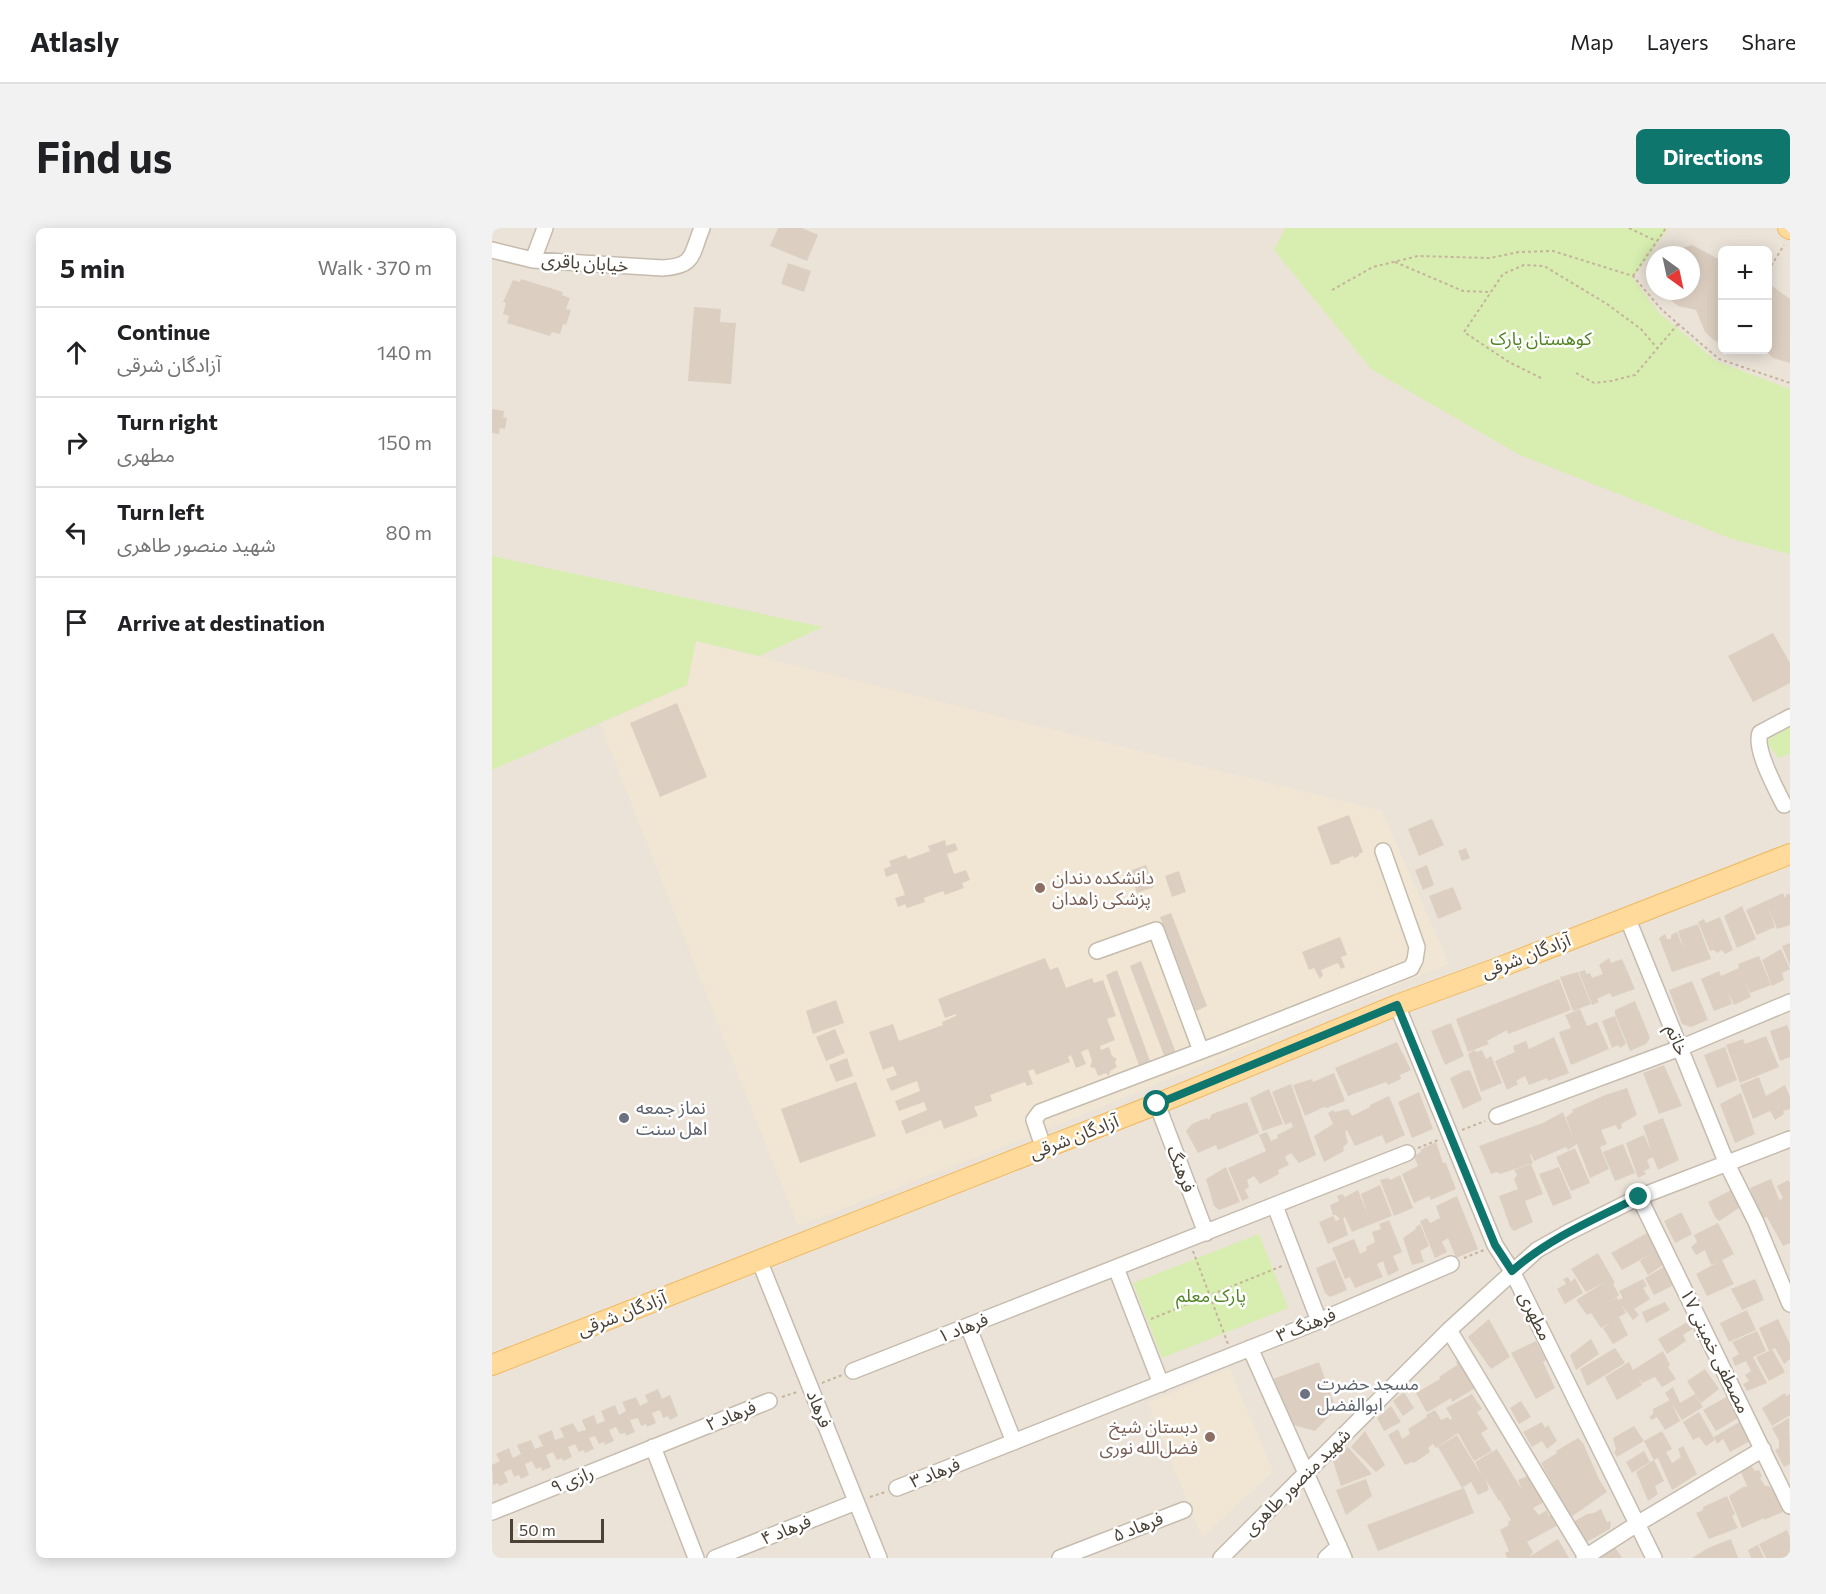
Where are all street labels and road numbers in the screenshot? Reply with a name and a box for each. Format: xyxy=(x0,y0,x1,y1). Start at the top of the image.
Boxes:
street label: خیابان باقری xyxy=(541,248,629,277)
street label: آزادگان شرقی xyxy=(1478,928,1574,983)
street label: خاتم xyxy=(1659,1021,1694,1059)
street label: آزادگان شرقی xyxy=(1026,1109,1122,1164)
street label: فرهنگ xyxy=(1162,1142,1201,1196)
street label: مصطفی خمینی ۱۷ xyxy=(1675,1285,1756,1417)
street label: آزادگان شرقی xyxy=(574,1286,670,1341)
street label: مطهری xyxy=(1514,1287,1557,1344)
street label: فرهنگ ۳ xyxy=(1273,1302,1339,1347)
street label: فرهاد ۱ xyxy=(934,1307,991,1348)
street label: فرهاد xyxy=(802,1387,837,1431)
street label: فرهاد ۲ xyxy=(702,1395,759,1436)
street label: شهید منصور طاهری xyxy=(1238,1423,1355,1540)
street label: فرهاد ۳ xyxy=(906,1452,963,1493)
street label: رازی ۹ xyxy=(547,1461,597,1499)
street label: فرهاد ۵ xyxy=(1109,1506,1166,1547)
street label: فرهاد ۴ xyxy=(757,1509,814,1550)

